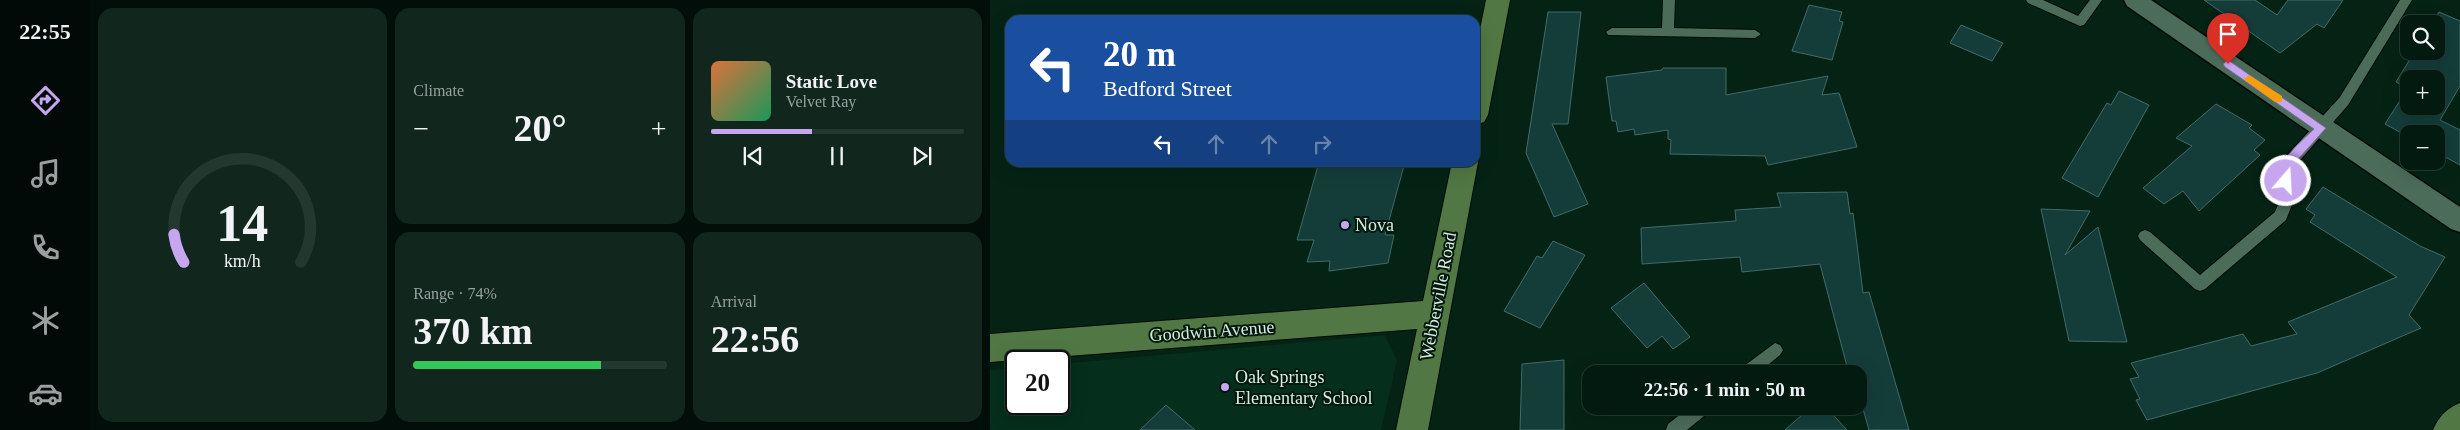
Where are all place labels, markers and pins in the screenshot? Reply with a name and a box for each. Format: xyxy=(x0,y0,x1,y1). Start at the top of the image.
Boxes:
pin xyxy=(2207,13,2249,64)
place label: Nova xyxy=(1355,215,1394,235)
marker: Nova xyxy=(1339,219,1351,231)
place label: Oak Springs Elementary School xyxy=(1235,367,1372,408)
marker: Oak Springs Elementary School xyxy=(1219,381,1231,393)

